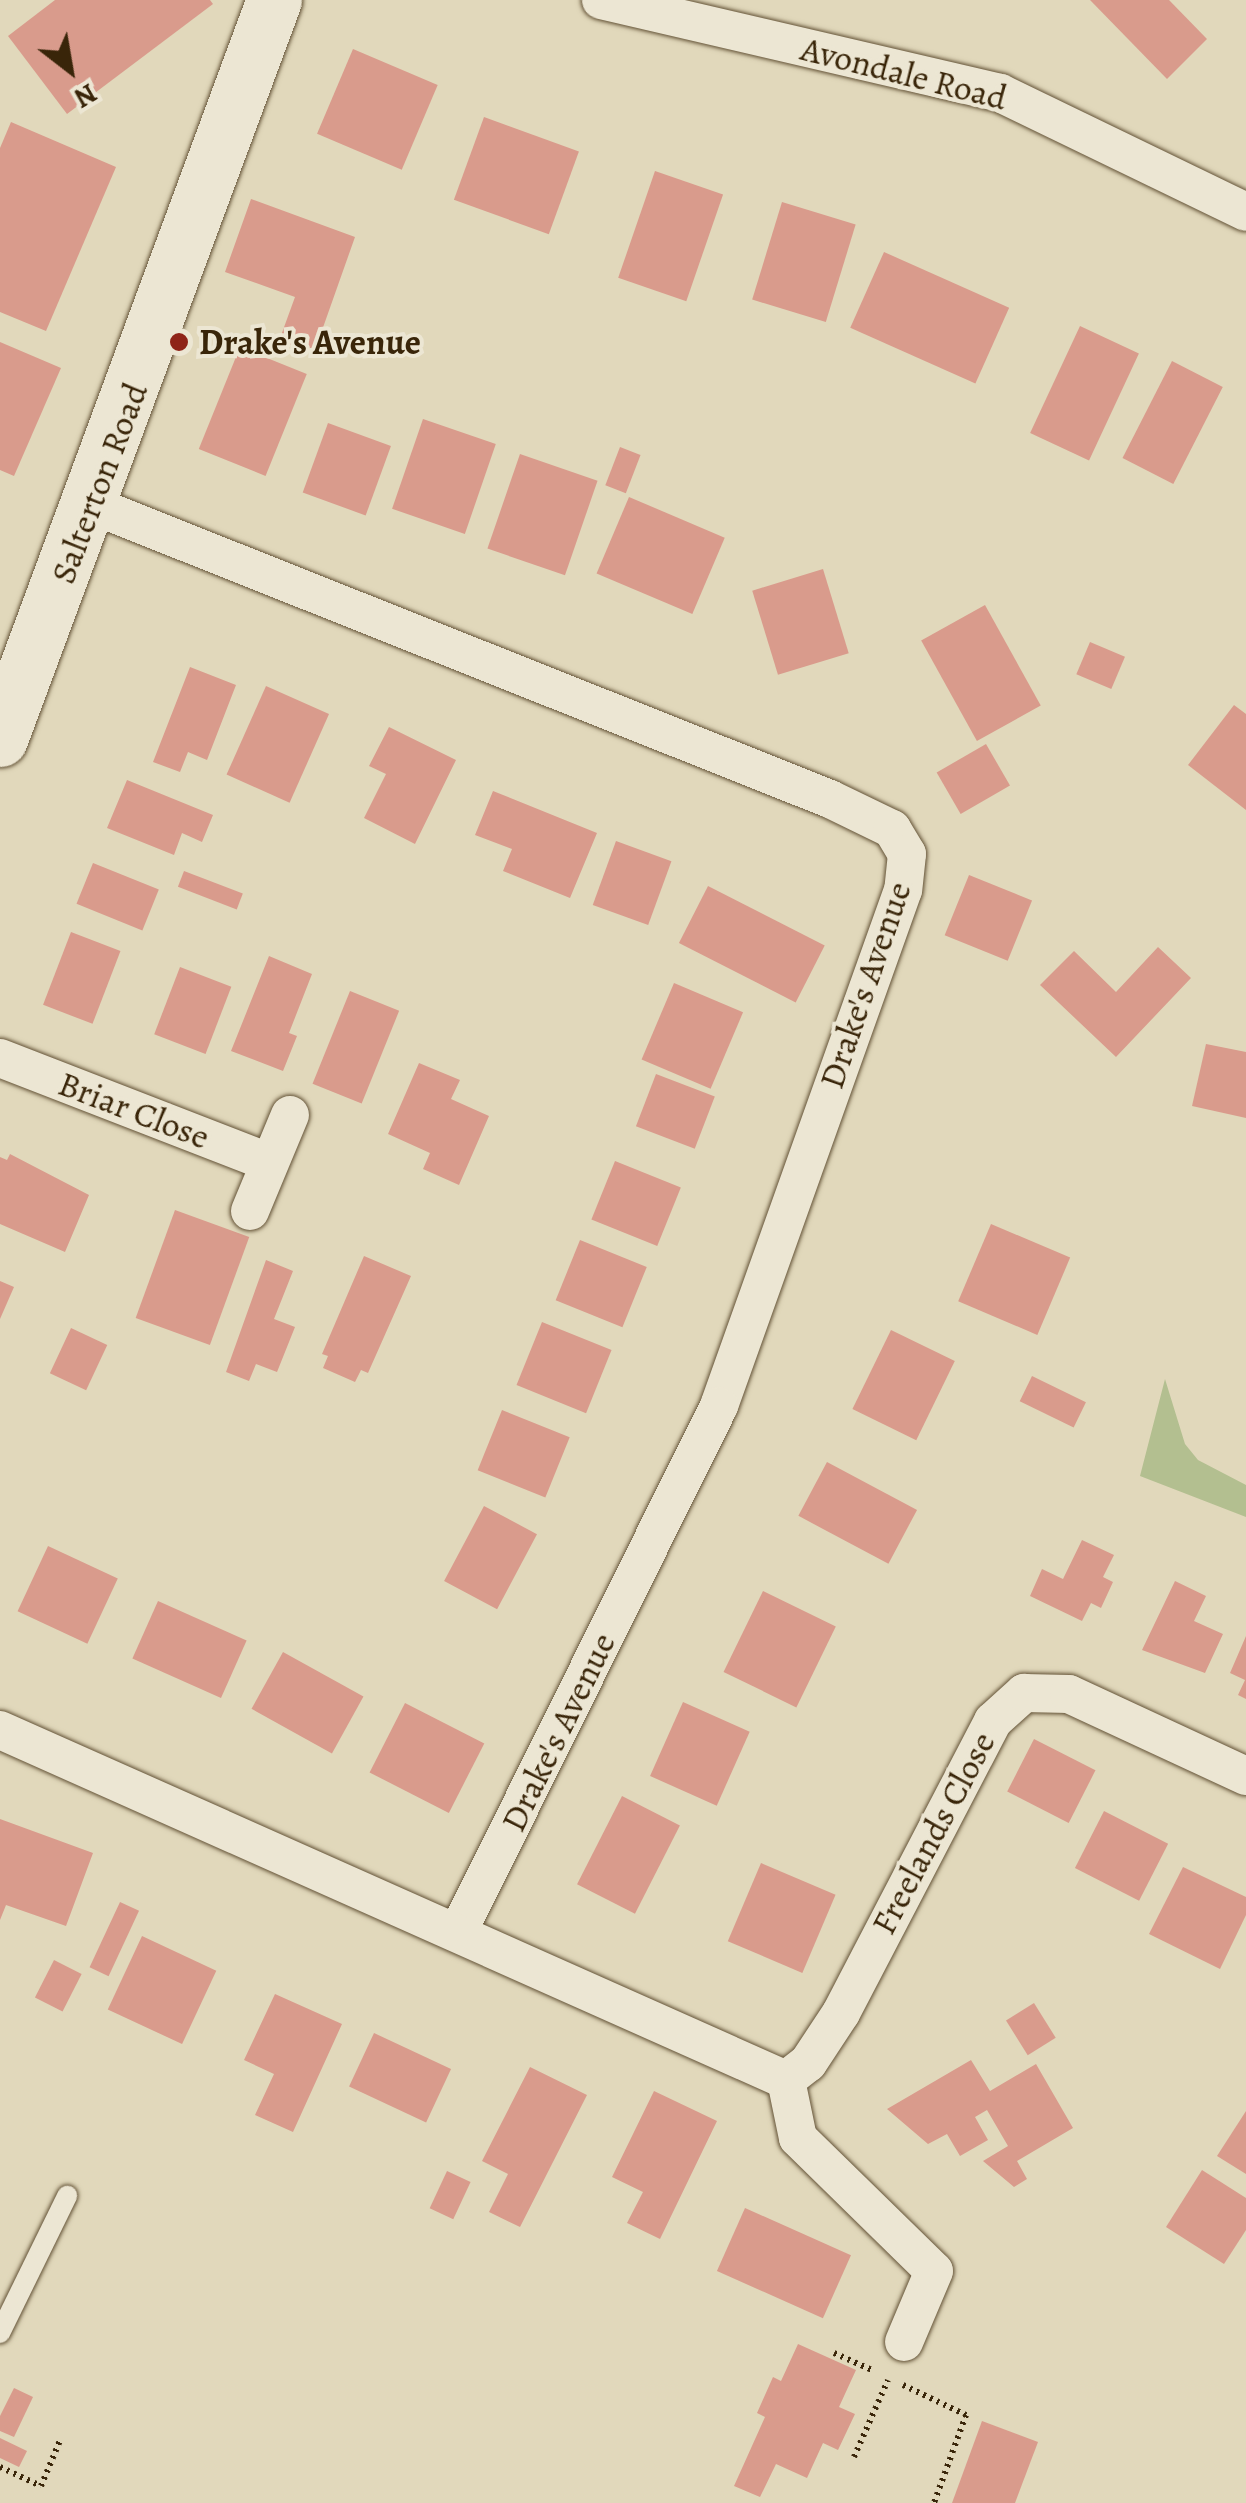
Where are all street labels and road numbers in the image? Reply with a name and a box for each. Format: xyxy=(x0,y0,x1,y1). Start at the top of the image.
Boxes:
street label: Avondale Road xyxy=(797,27,1011,119)
street label: Salterton Road xyxy=(42,377,156,589)
street label: Drake's Avenue xyxy=(810,876,920,1094)
street label: Briar Close xyxy=(53,1062,215,1158)
street label: Drake's Avenue xyxy=(492,1626,624,1838)
street label: Freelands Close xyxy=(862,1725,1004,1941)

